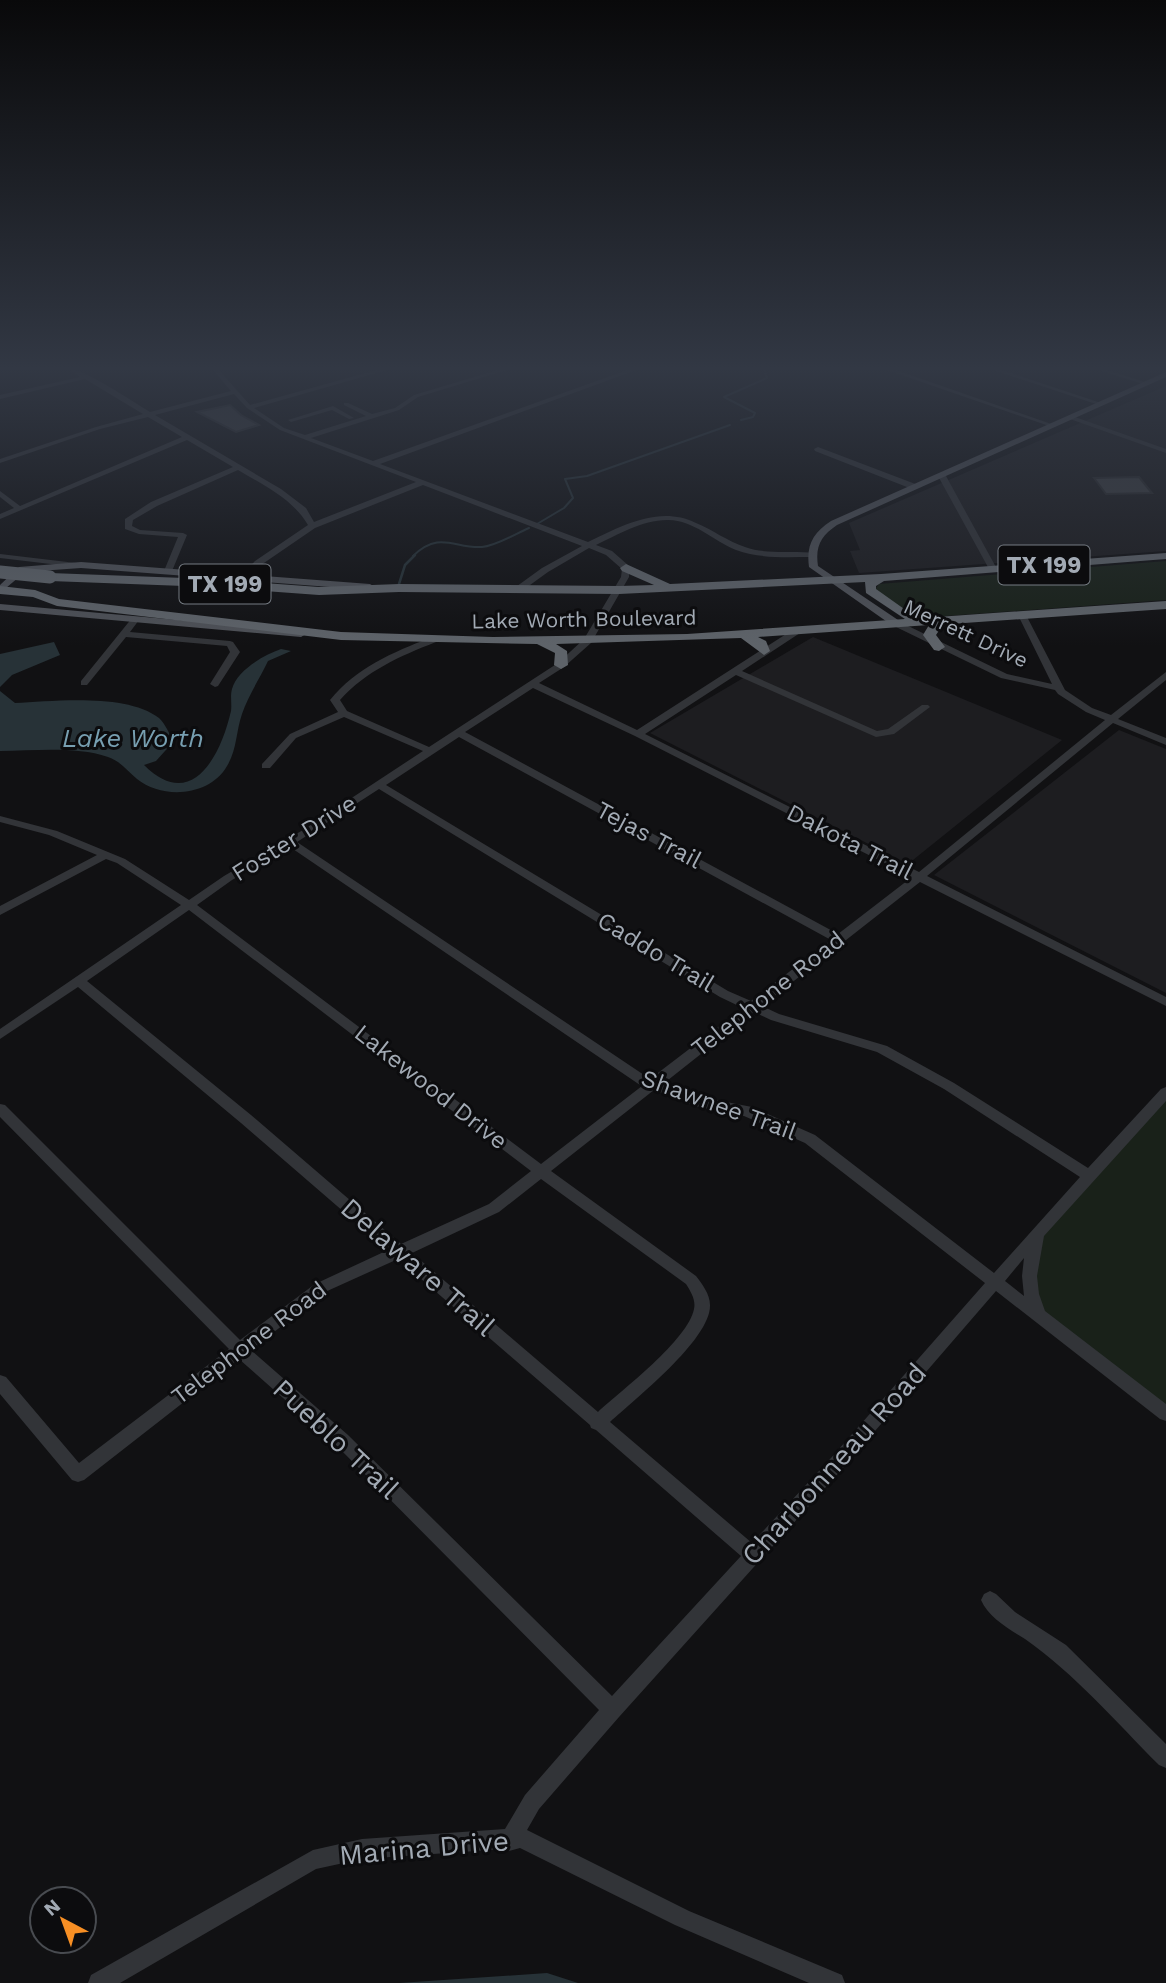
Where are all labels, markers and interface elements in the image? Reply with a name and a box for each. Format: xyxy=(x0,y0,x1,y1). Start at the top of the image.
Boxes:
road number: TX 199 xyxy=(998,545,1090,584)
road number: TX 199 xyxy=(180,564,270,604)
street label: Merrett Drive xyxy=(900,593,1032,673)
street label: Lake Worth Boulevard xyxy=(471,605,697,633)
water label: Lake Worth xyxy=(62,723,204,753)
street label: Foster Drive xyxy=(227,789,361,887)
street label: Tejas Trail xyxy=(591,796,707,875)
street label: Dakota Trail xyxy=(782,798,919,886)
street label: Caddo Trail xyxy=(592,906,720,998)
street label: Telephone Road xyxy=(686,926,850,1062)
street label: Lakewood Drive xyxy=(349,1019,513,1155)
street label: Shawnee Trail xyxy=(637,1064,801,1146)
street label: Delaware Trail xyxy=(334,1191,502,1343)
street label: Telephone Road xyxy=(166,1276,332,1410)
street label: Charbonneau Road xyxy=(735,1356,933,1572)
street label: Pueblo Trail xyxy=(266,1372,406,1506)
street label: Marina Drive xyxy=(338,1824,510,1872)
north arrow xyxy=(28,1885,98,1955)
text: N xyxy=(39,1894,65,1921)

